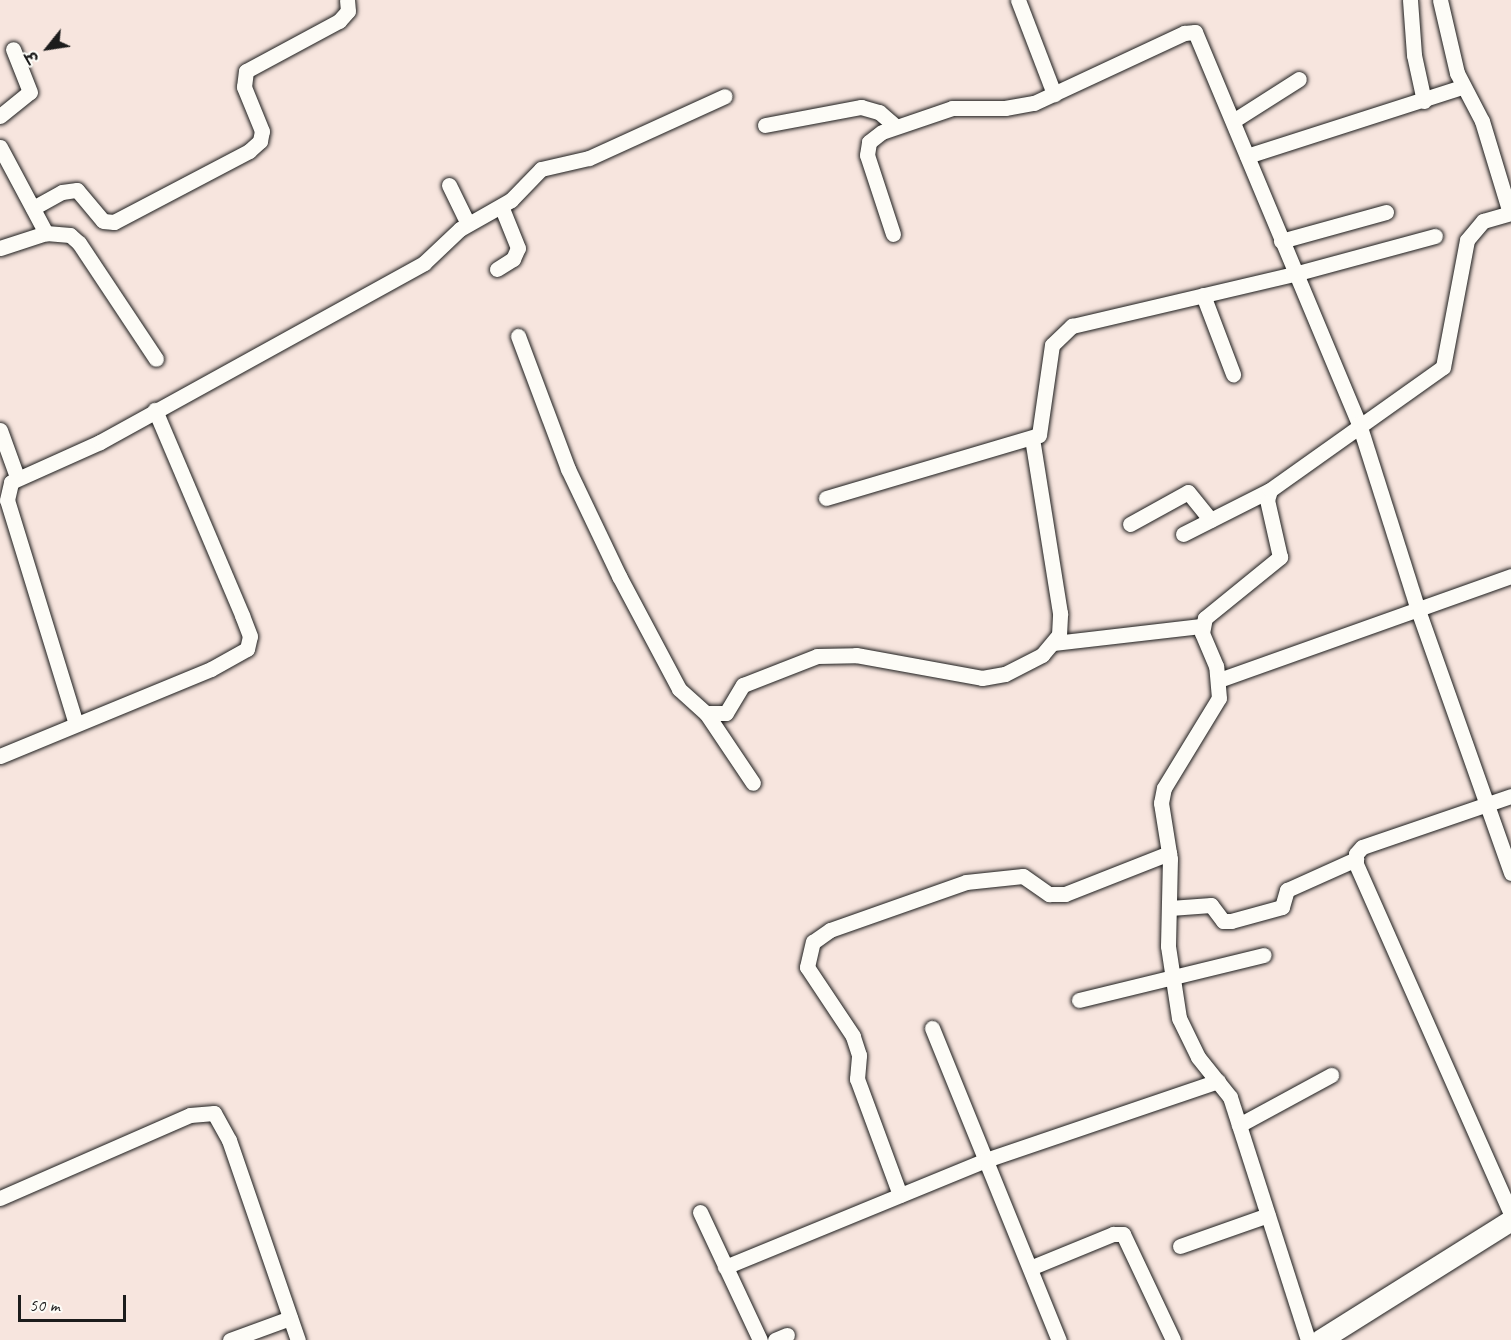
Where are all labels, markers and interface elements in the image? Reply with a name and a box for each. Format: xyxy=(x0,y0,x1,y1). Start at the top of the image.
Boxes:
north arrow xyxy=(18,18,78,78)
text: उ xyxy=(21,47,44,67)
scale bar xyxy=(21,1283,129,1321)
text: 50 m xyxy=(29,1294,60,1316)

